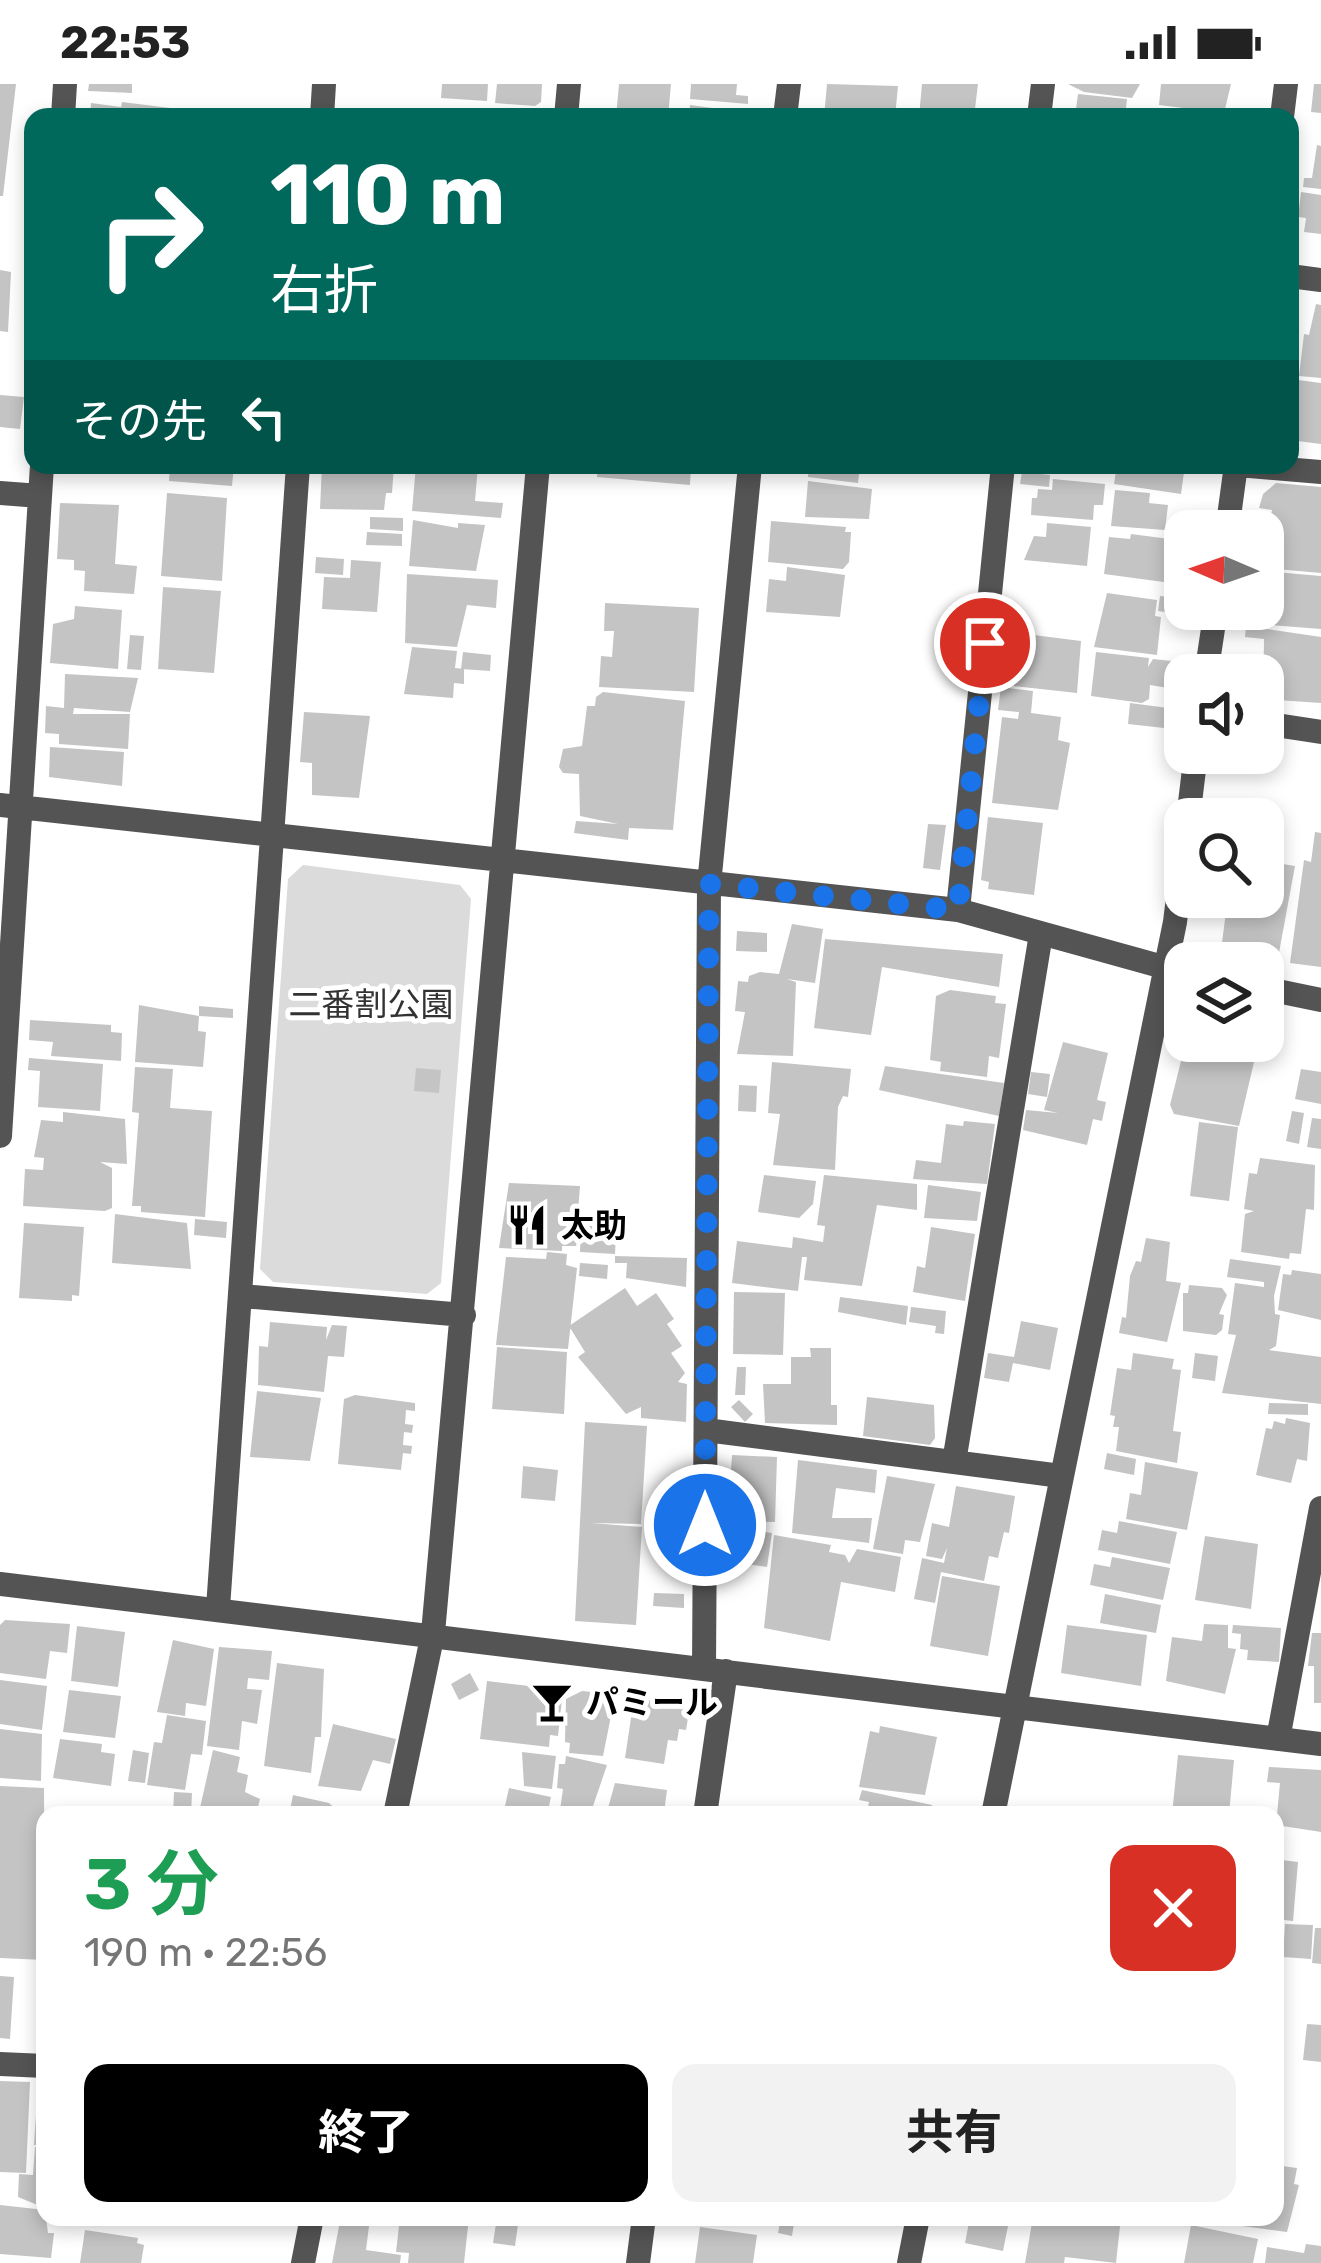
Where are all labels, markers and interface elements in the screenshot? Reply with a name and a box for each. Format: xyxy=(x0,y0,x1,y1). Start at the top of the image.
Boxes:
text: 22:53 xyxy=(60,16,190,69)
text: 110 m xyxy=(270,145,505,245)
icon: right xyxy=(72,156,228,312)
text: 右折 xyxy=(270,259,378,323)
icon: left xyxy=(231,384,297,450)
text: その先 xyxy=(72,395,207,448)
north arrow xyxy=(1164,510,1284,630)
map controls xyxy=(1164,510,1284,1062)
pin xyxy=(934,592,1036,694)
icon: arrive xyxy=(952,610,1018,676)
button: sound xyxy=(1164,654,1284,774)
button: search xyxy=(1164,798,1284,918)
button: layers xyxy=(1164,942,1284,1062)
park label: 二番割公園 xyxy=(289,985,454,1024)
restaurant icon: 太助 xyxy=(504,1202,550,1248)
place label: 太助 xyxy=(561,1206,627,1245)
position arrow xyxy=(642,1462,768,1588)
bar icon: パミール xyxy=(529,1679,575,1725)
place label: パミール xyxy=(586,1683,718,1722)
text: 3 分 xyxy=(84,1842,219,1927)
button: close xyxy=(1110,1845,1236,1971)
text: 190 m · 22:56 xyxy=(84,1930,327,1976)
button: 終了 xyxy=(84,2064,648,2202)
button: 共有 xyxy=(672,2064,1236,2202)

